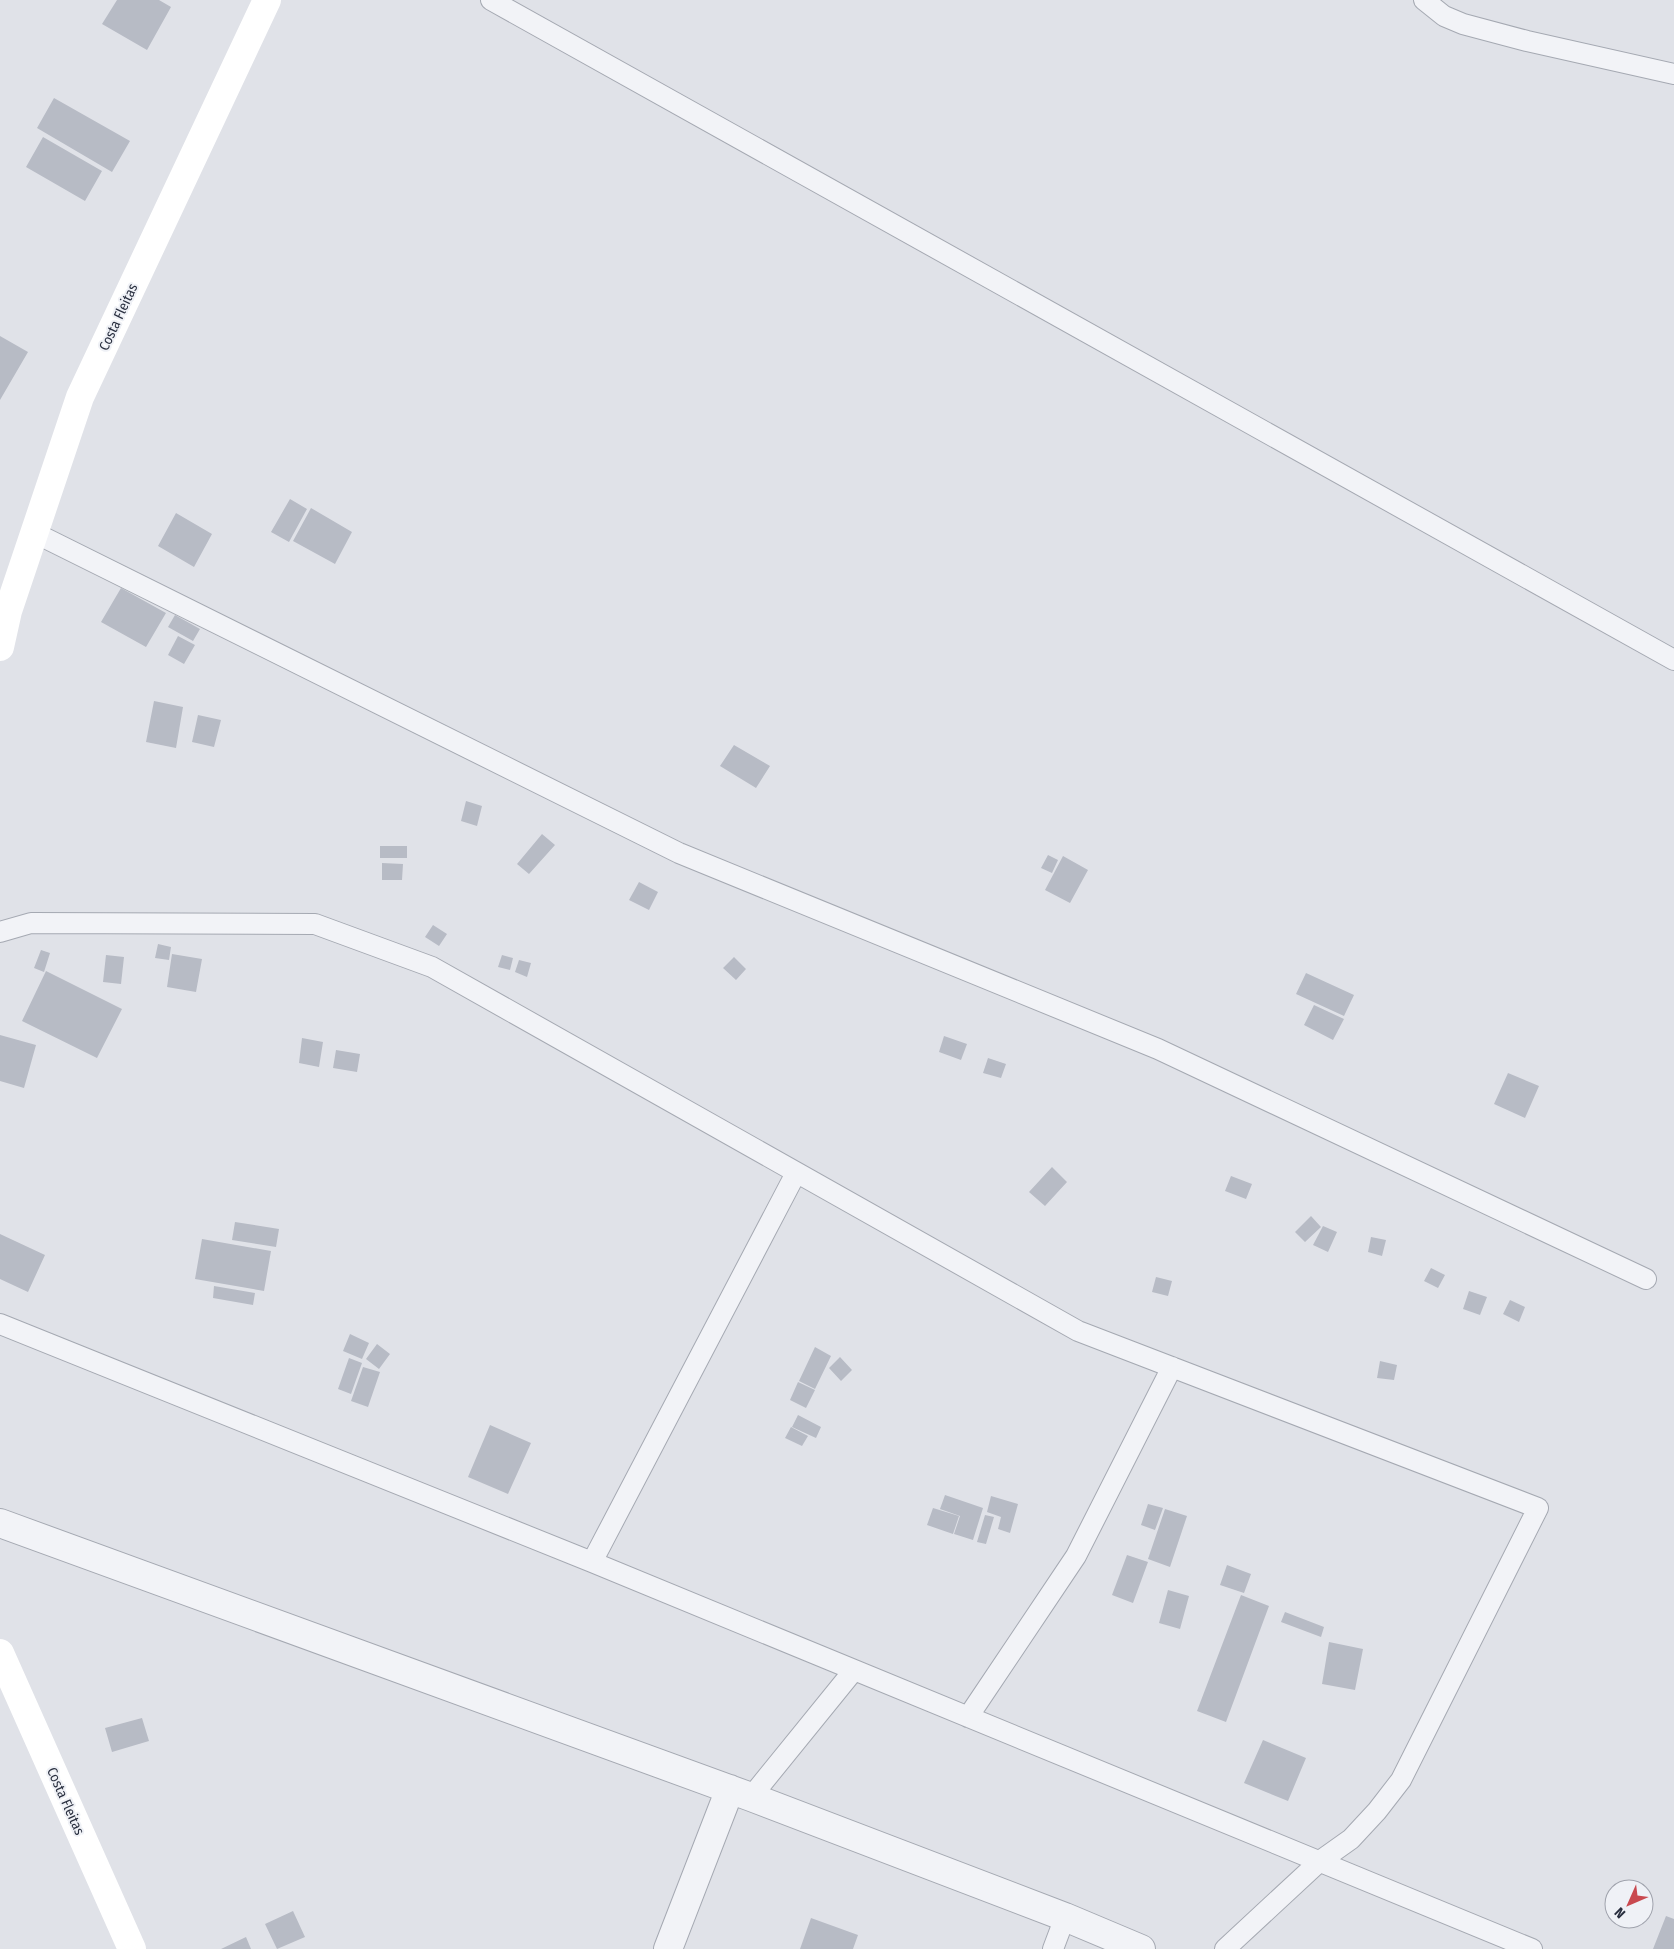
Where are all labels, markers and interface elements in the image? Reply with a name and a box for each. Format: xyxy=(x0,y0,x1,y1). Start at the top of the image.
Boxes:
street label: Costa Fleitas xyxy=(96,281,141,353)
street label: Costa Fleitas xyxy=(43,1765,88,1838)
north arrow xyxy=(1604,1879,1654,1929)
text: N xyxy=(1611,1904,1629,1922)

